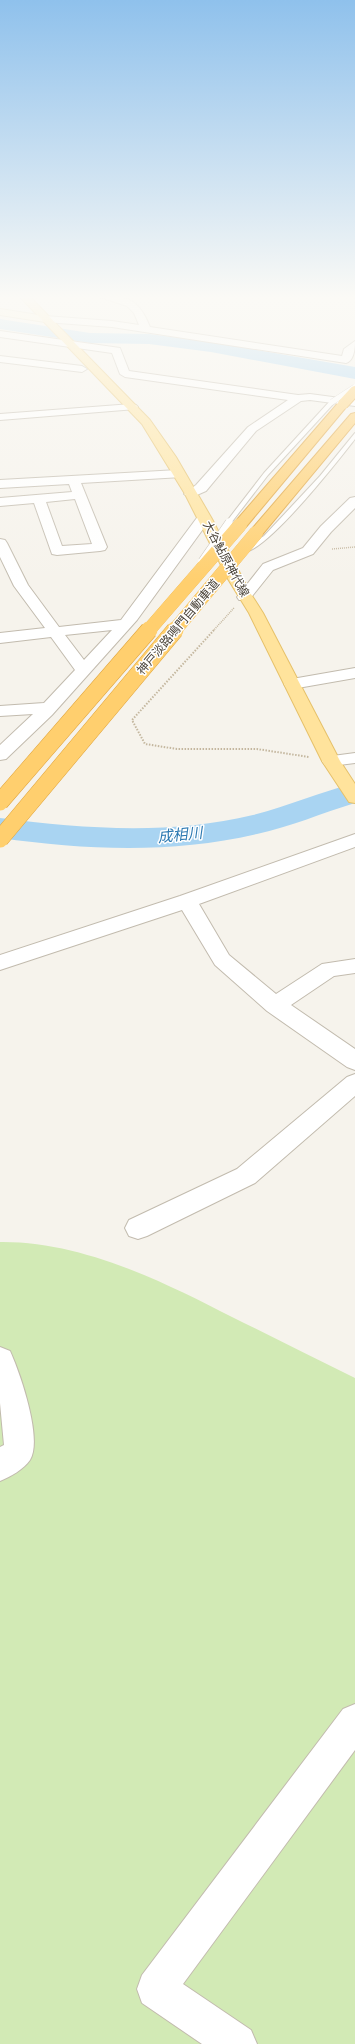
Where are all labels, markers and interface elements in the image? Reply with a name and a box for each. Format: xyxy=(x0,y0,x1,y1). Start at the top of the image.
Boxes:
street label: 大谷鮎原神代線 xyxy=(200,518,253,599)
street label: 神戸淡路鳴門自動車道 xyxy=(133,576,222,677)
water label: 成相川 xyxy=(157,822,205,846)

